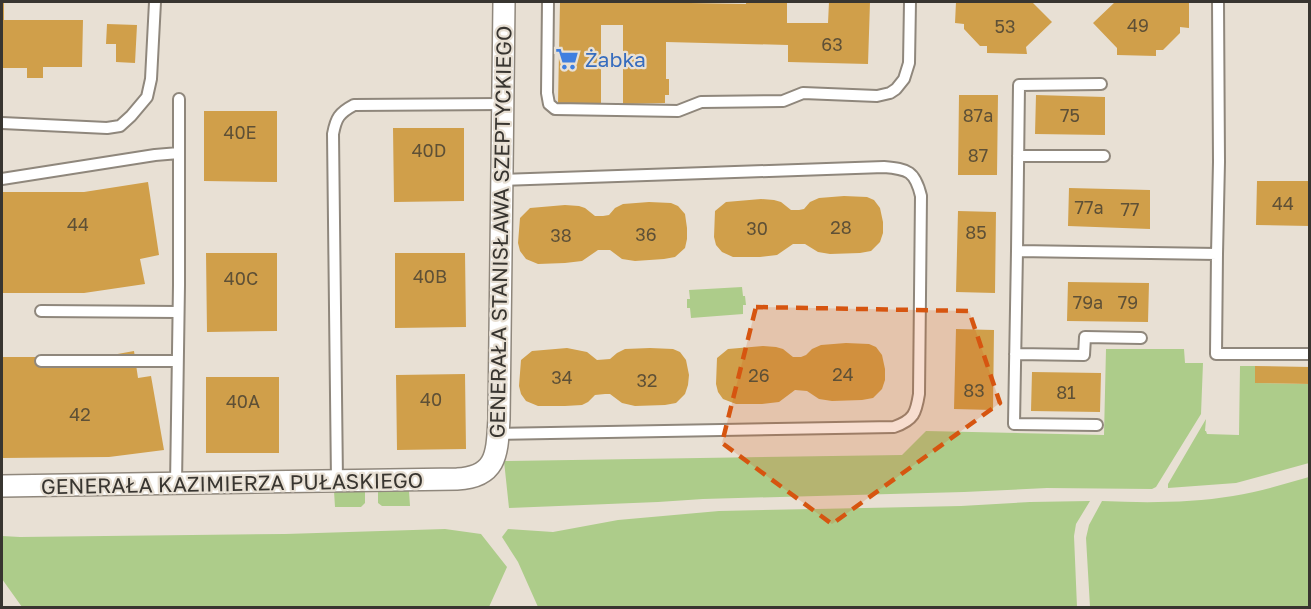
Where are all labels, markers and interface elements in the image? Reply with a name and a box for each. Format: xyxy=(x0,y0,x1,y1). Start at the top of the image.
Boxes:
house number: 49 xyxy=(1127,14,1149,36)
house number: 53 xyxy=(995,15,1015,37)
street label: GENERAŁA STANISŁAWA SZEPTYCKIEGO xyxy=(483,25,517,439)
house number: 63 xyxy=(821,33,843,55)
supermarket icon: Żabka xyxy=(554,46,580,72)
place label: Żabka xyxy=(585,46,646,72)
house number: 87a xyxy=(963,104,993,126)
house number: 75 xyxy=(1060,104,1080,126)
house number: 40E xyxy=(223,121,257,143)
house number: 40D xyxy=(412,139,446,161)
house number: 87 xyxy=(968,144,988,166)
house number: 44 xyxy=(1272,192,1294,214)
house number: 77a xyxy=(1074,196,1104,218)
house number: 77 xyxy=(1120,198,1140,220)
house number: 44 xyxy=(67,213,89,235)
house number: 28 xyxy=(830,216,852,238)
house number: 30 xyxy=(746,217,768,239)
house number: 85 xyxy=(965,221,987,243)
house number: 36 xyxy=(635,223,657,245)
house number: 38 xyxy=(550,224,572,246)
house number: 40B xyxy=(413,265,447,287)
house number: 40C xyxy=(224,267,258,289)
house number: 79a xyxy=(1073,291,1103,313)
house number: 79 xyxy=(1118,291,1138,313)
house number: 24 xyxy=(832,363,854,385)
house number: 26 xyxy=(748,364,770,386)
house number: 34 xyxy=(551,366,573,388)
house number: 32 xyxy=(637,369,657,391)
house number: 83 xyxy=(963,379,985,401)
house number: 81 xyxy=(1056,381,1076,403)
house number: 40 xyxy=(420,388,442,410)
house number: 40A xyxy=(226,390,260,412)
house number: 42 xyxy=(69,403,91,425)
street label: GENERAŁA KAZIMIERZA PUŁASKIEGO xyxy=(41,467,423,499)

